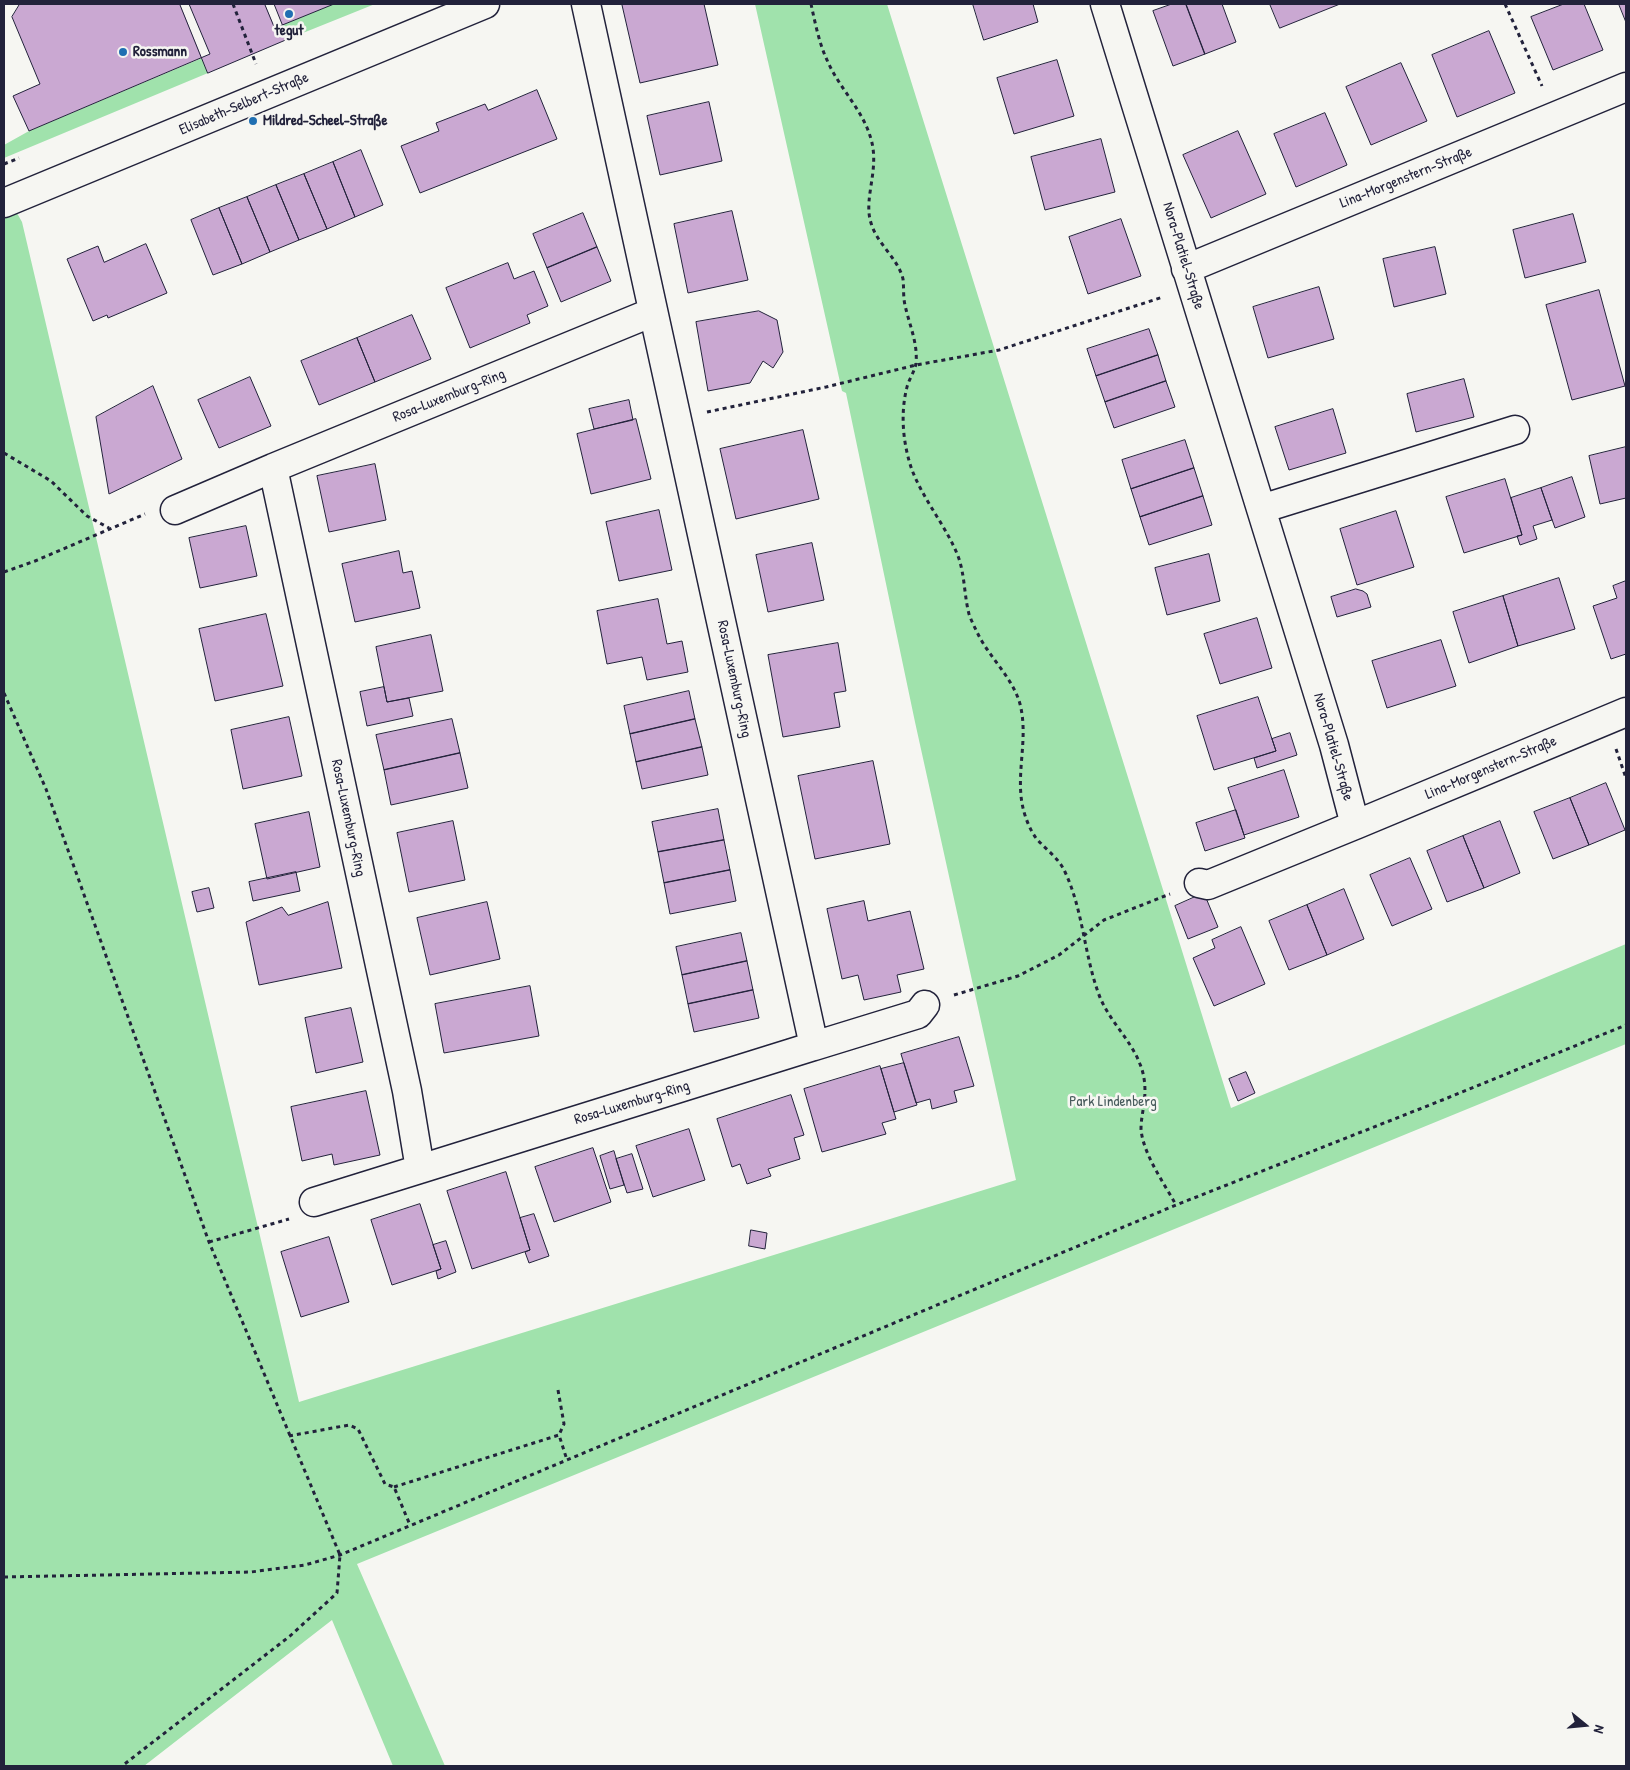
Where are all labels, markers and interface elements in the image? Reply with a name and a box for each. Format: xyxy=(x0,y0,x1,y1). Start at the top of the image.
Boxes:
marker: tegut xyxy=(283,8,295,20)
place label: tegut xyxy=(275,22,303,40)
place label: Rossmann xyxy=(133,43,187,61)
marker: Rossmann xyxy=(117,46,129,58)
street label: Elisabeth-Selbert-Straße xyxy=(177,69,311,139)
place label: Mildred-Scheel-Straße xyxy=(263,112,387,130)
marker: Mildred-Scheel-Straße xyxy=(247,115,259,127)
street label: Lina-Morgenstern-Straße xyxy=(1337,143,1475,213)
street label: Nora-Platiel-Straße xyxy=(1158,200,1208,312)
street label: Rosa-Luxemburg-Ring xyxy=(390,365,508,427)
street label: Rosa-Luxemburg-Ring xyxy=(713,619,755,739)
street label: Nora-Platiel-Straße xyxy=(1309,691,1357,803)
street label: Lina-Morgenstern-Straße xyxy=(1423,732,1559,804)
street label: Rosa-Luxemburg-Ring xyxy=(327,758,369,878)
street label: Rosa-Luxemburg-Ring xyxy=(572,1077,692,1129)
park label: Park Lindenberg xyxy=(1069,1093,1157,1111)
north arrow xyxy=(1560,1700,1610,1750)
text: N xyxy=(1590,1723,1610,1736)

